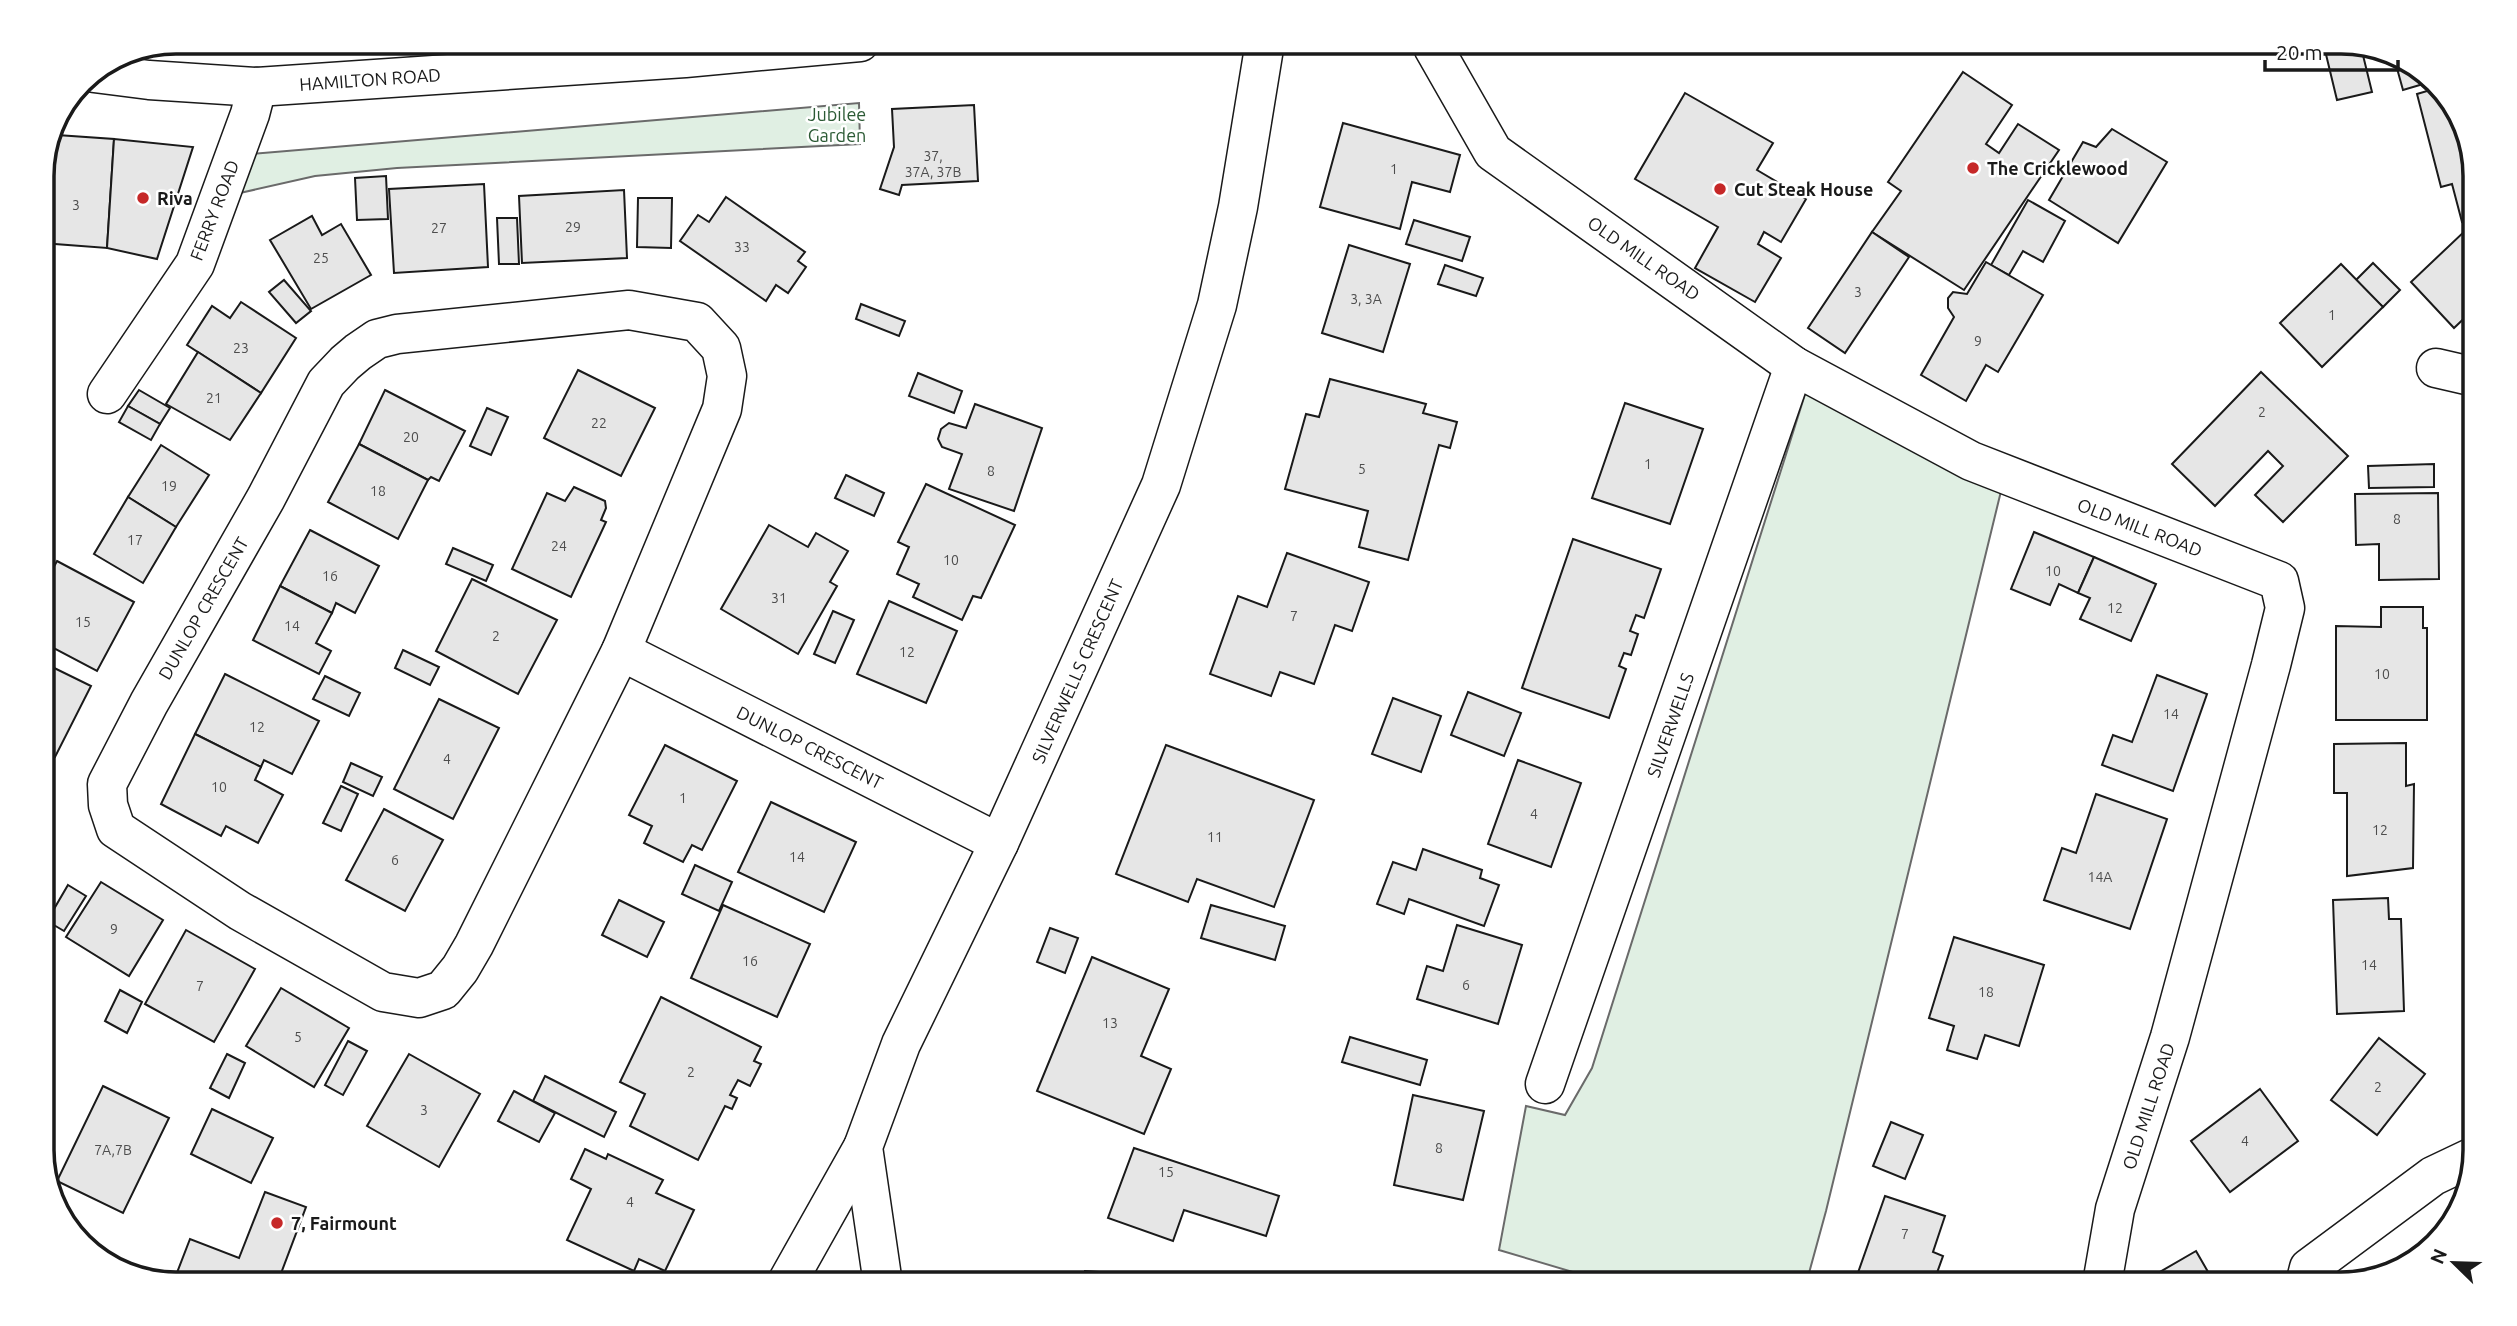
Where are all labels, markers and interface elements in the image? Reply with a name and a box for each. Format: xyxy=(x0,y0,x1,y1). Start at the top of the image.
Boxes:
scale bar xyxy=(2265,28,2398,72)
text: 20 m xyxy=(2276,40,2323,64)
street label: HAMILTON ROAD xyxy=(299,64,441,94)
park label: Jubilee Garden xyxy=(808,104,866,145)
house number: 37, 37A, 37B xyxy=(905,148,961,180)
street label: FERRY ROAD xyxy=(186,157,242,263)
place label: The Cricklewood xyxy=(1987,158,2128,178)
marker: The Cricklewood xyxy=(1965,160,1981,176)
house number: 1 xyxy=(1390,161,1398,177)
place label: Cut Steak House xyxy=(1734,179,1873,199)
marker: Cut Steak House xyxy=(1712,181,1728,197)
place label: Riva xyxy=(157,188,193,208)
marker: Riva xyxy=(135,190,151,206)
house number: 3 xyxy=(72,197,80,213)
street label: OLD MILL ROAD xyxy=(1584,212,1704,304)
house number: 29 xyxy=(565,219,581,235)
house number: 27 xyxy=(431,220,447,236)
house number: 33 xyxy=(734,239,750,255)
house number: 25 xyxy=(313,250,329,266)
house number: 3 xyxy=(1854,284,1862,300)
house number: 3, 3A xyxy=(1350,291,1382,307)
house number: 1 xyxy=(2328,307,2336,323)
house number: 9 xyxy=(1974,333,1982,349)
house number: 23 xyxy=(233,340,249,356)
house number: 21 xyxy=(206,390,222,406)
house number: 2 xyxy=(2258,404,2266,420)
house number: 22 xyxy=(591,415,607,431)
house number: 20 xyxy=(403,429,419,445)
house number: 1 xyxy=(1644,456,1652,472)
house number: 5 xyxy=(1358,461,1366,477)
house number: 8 xyxy=(987,463,995,479)
house number: 19 xyxy=(161,478,177,494)
house number: 18 xyxy=(370,483,386,499)
street label: OLD MILL ROAD xyxy=(2075,494,2205,560)
house number: 8 xyxy=(2393,511,2401,527)
house number: 17 xyxy=(127,532,143,548)
street label: DUNLOP CRESCENT xyxy=(154,533,252,683)
house number: 24 xyxy=(551,538,567,554)
house number: 10 xyxy=(943,552,959,568)
house number: 10 xyxy=(2045,563,2061,579)
house number: 16 xyxy=(322,568,338,584)
street label: SILVERWELLS CRESCENT xyxy=(1027,576,1127,766)
house number: 31 xyxy=(771,590,787,606)
house number: 12 xyxy=(2107,600,2123,616)
house number: 7 xyxy=(1290,608,1298,624)
house number: 15 xyxy=(75,614,91,630)
house number: 14 xyxy=(284,618,300,634)
house number: 2 xyxy=(492,628,500,644)
house number: 12 xyxy=(899,644,915,660)
house number: 10 xyxy=(2374,666,2390,682)
street label: SILVERWELLS xyxy=(1643,670,1697,780)
street label: DUNLOP CRESCENT xyxy=(734,702,886,792)
house number: 14 xyxy=(2163,706,2179,722)
house number: 12 xyxy=(249,719,265,735)
house number: 4 xyxy=(443,751,451,767)
house number: 10 xyxy=(211,779,227,795)
house number: 1 xyxy=(679,790,687,806)
house number: 4 xyxy=(1530,806,1538,822)
house number: 12 xyxy=(2372,822,2388,838)
house number: 11 xyxy=(1207,829,1223,845)
house number: 14 xyxy=(789,849,805,865)
house number: 6 xyxy=(391,852,399,868)
house number: 14A xyxy=(2088,869,2112,885)
house number: 9 xyxy=(110,921,118,937)
house number: 16 xyxy=(742,953,758,969)
house number: 14 xyxy=(2361,957,2377,973)
house number: 6 xyxy=(1462,977,1470,993)
house number: 7 xyxy=(196,978,204,994)
house number: 18 xyxy=(1978,984,1994,1000)
house number: 13 xyxy=(1102,1015,1118,1031)
house number: 5 xyxy=(294,1029,302,1045)
street label: OLD MILL ROAD xyxy=(2118,1040,2178,1172)
house number: 2 xyxy=(687,1064,695,1080)
house number: 2 xyxy=(2374,1079,2382,1095)
house number: 3 xyxy=(420,1102,428,1118)
house number: 4 xyxy=(2241,1133,2249,1149)
house number: 8 xyxy=(1435,1140,1443,1156)
house number: 7A,7B xyxy=(94,1142,132,1158)
house number: 15 xyxy=(1158,1164,1174,1180)
house number: 4 xyxy=(626,1194,634,1210)
place label: 7, Fairmount xyxy=(291,1213,397,1233)
marker: 7, Fairmount xyxy=(269,1215,285,1231)
house number: 7 xyxy=(1901,1226,1909,1242)
north arrow xyxy=(2419,1228,2489,1298)
text: N xyxy=(2425,1246,2451,1267)

